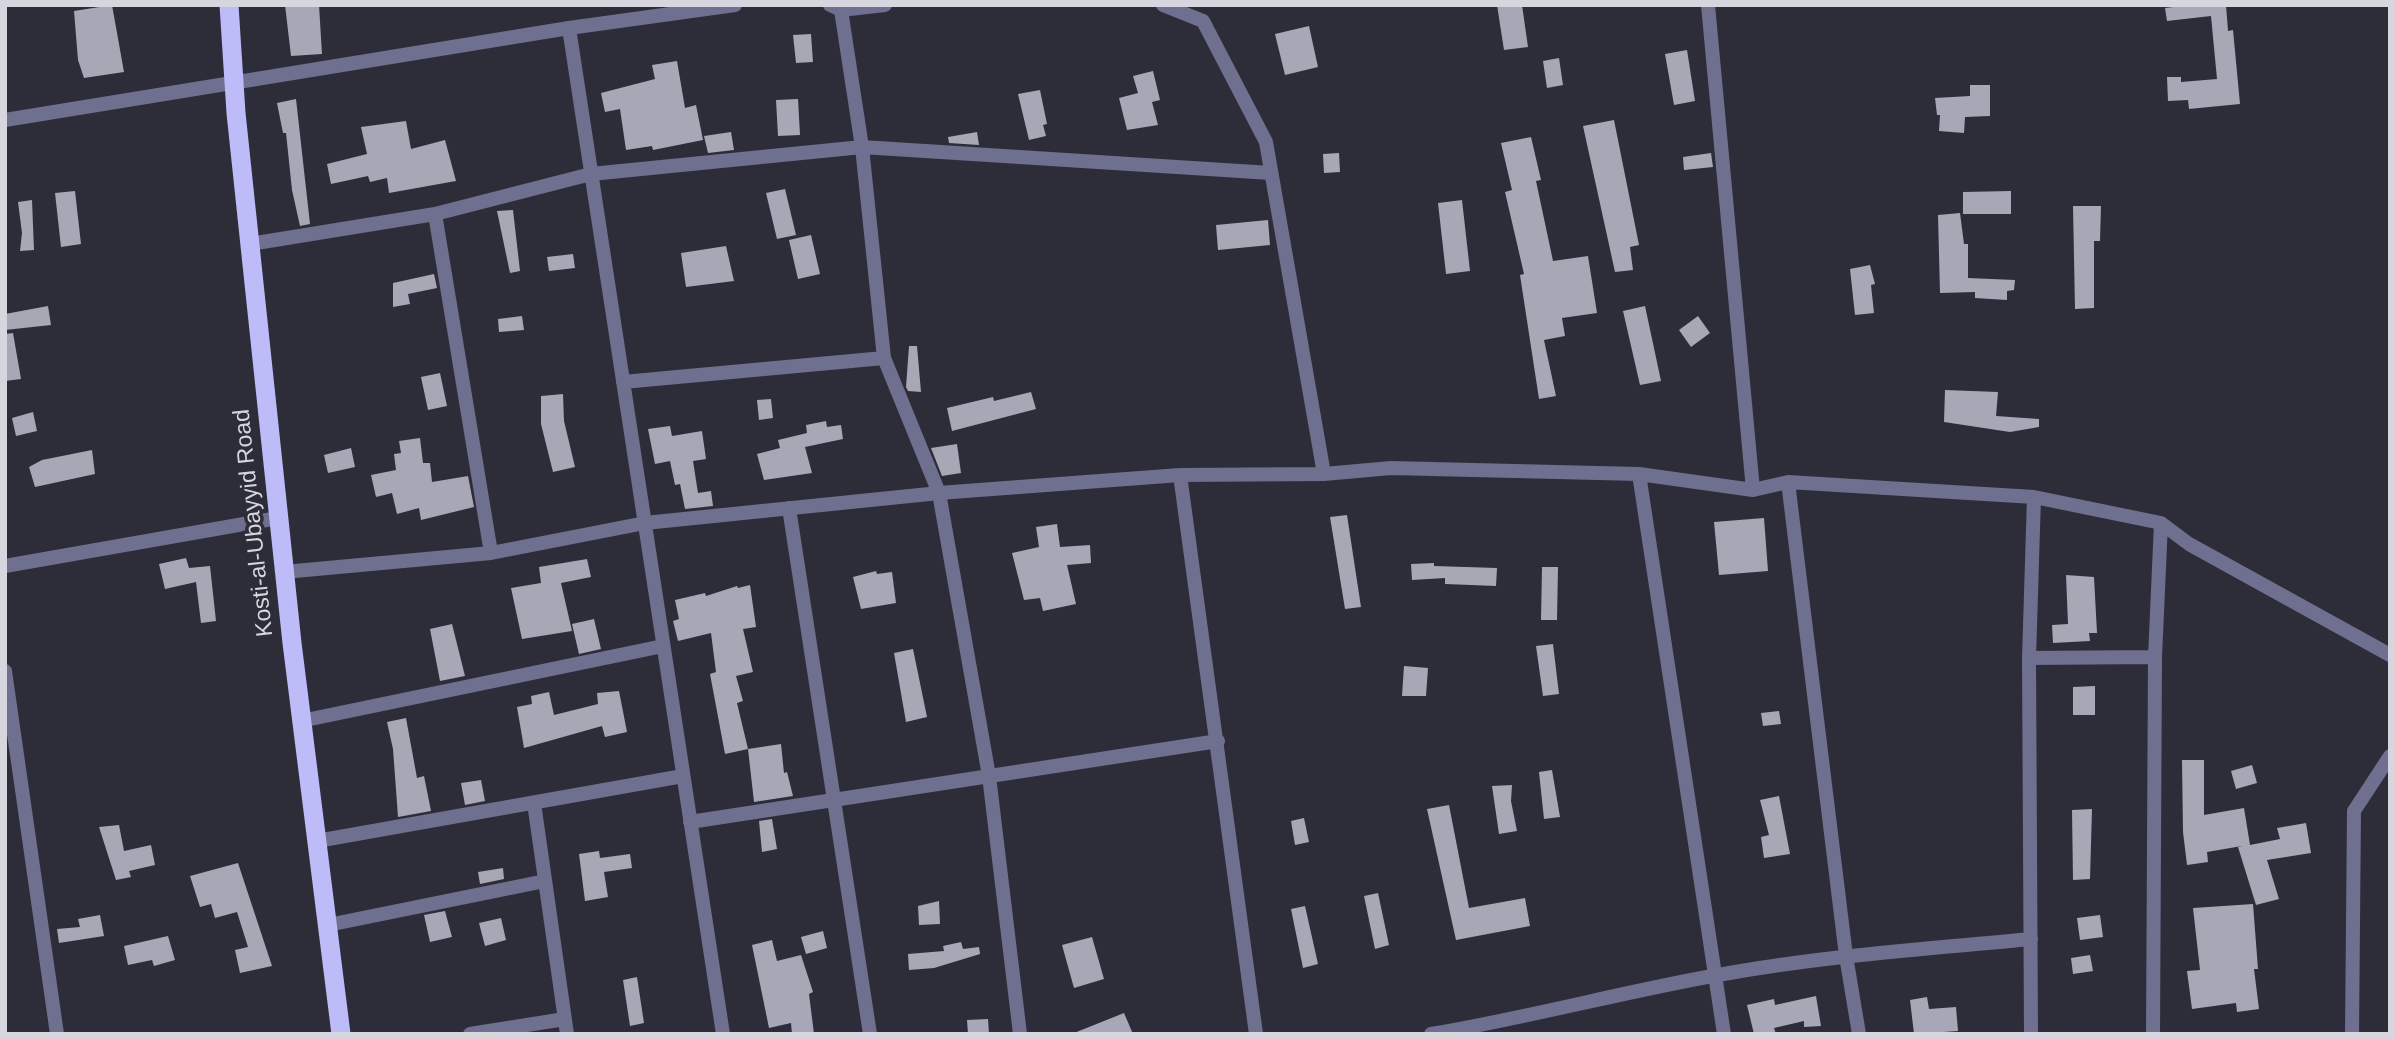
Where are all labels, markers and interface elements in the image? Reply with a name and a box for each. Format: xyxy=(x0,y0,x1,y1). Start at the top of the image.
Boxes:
street label: Kosti-al-Ubayyid Road xyxy=(228,408,280,638)

